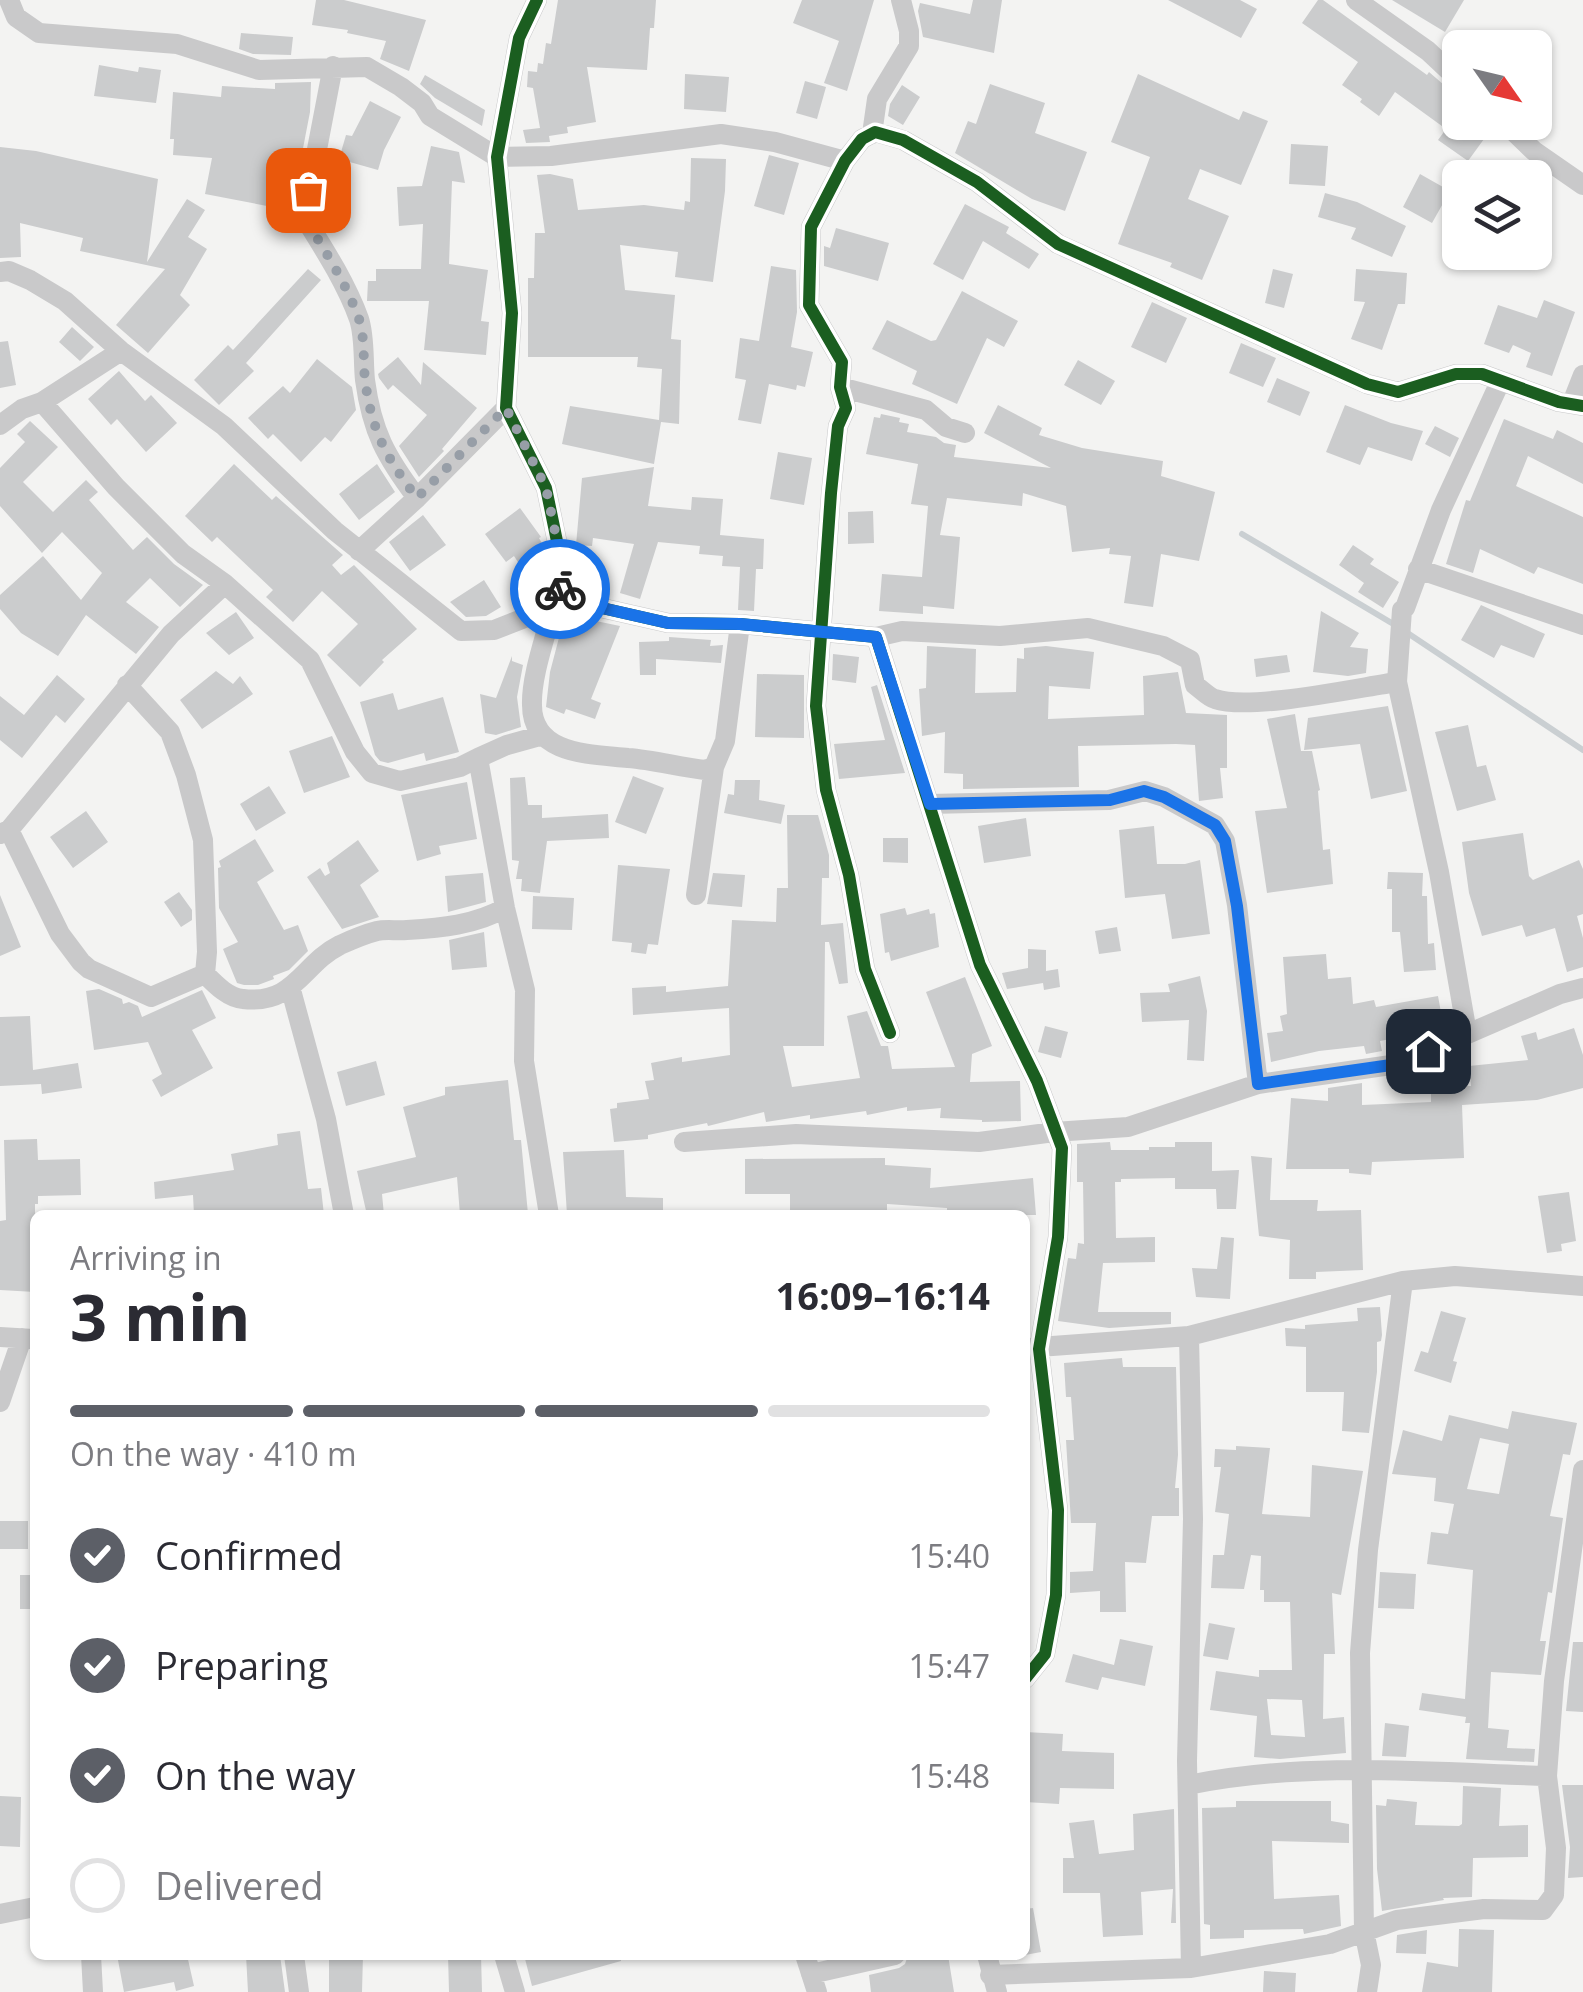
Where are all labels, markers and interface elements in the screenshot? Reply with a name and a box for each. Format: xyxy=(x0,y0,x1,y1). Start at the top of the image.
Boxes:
north arrow xyxy=(1442,30,1552,140)
map controls xyxy=(1442,30,1552,270)
pin xyxy=(266,148,351,233)
button: layers xyxy=(1442,160,1552,270)
icon: bag xyxy=(281,163,336,218)
courier xyxy=(510,539,610,639)
icon: bike xyxy=(533,562,588,617)
pin xyxy=(1386,1009,1471,1094)
icon: home xyxy=(1401,1024,1456,1079)
text: Arriving in xyxy=(70,1236,222,1279)
text: 16:09–16:14 xyxy=(776,1269,990,1321)
text: 3 min xyxy=(70,1272,250,1360)
text: On the way · 410 m xyxy=(70,1432,357,1475)
icon: check xyxy=(70,1528,125,1583)
text: Confirmed xyxy=(155,1529,343,1581)
text: 15:40 xyxy=(908,1534,990,1577)
icon: check xyxy=(70,1638,125,1693)
text: Preparing xyxy=(155,1639,328,1691)
text: 15:47 xyxy=(908,1644,990,1687)
icon: check xyxy=(70,1748,125,1803)
text: On the way xyxy=(155,1749,355,1801)
text: 15:48 xyxy=(908,1754,990,1797)
text: Delivered xyxy=(155,1859,324,1911)

